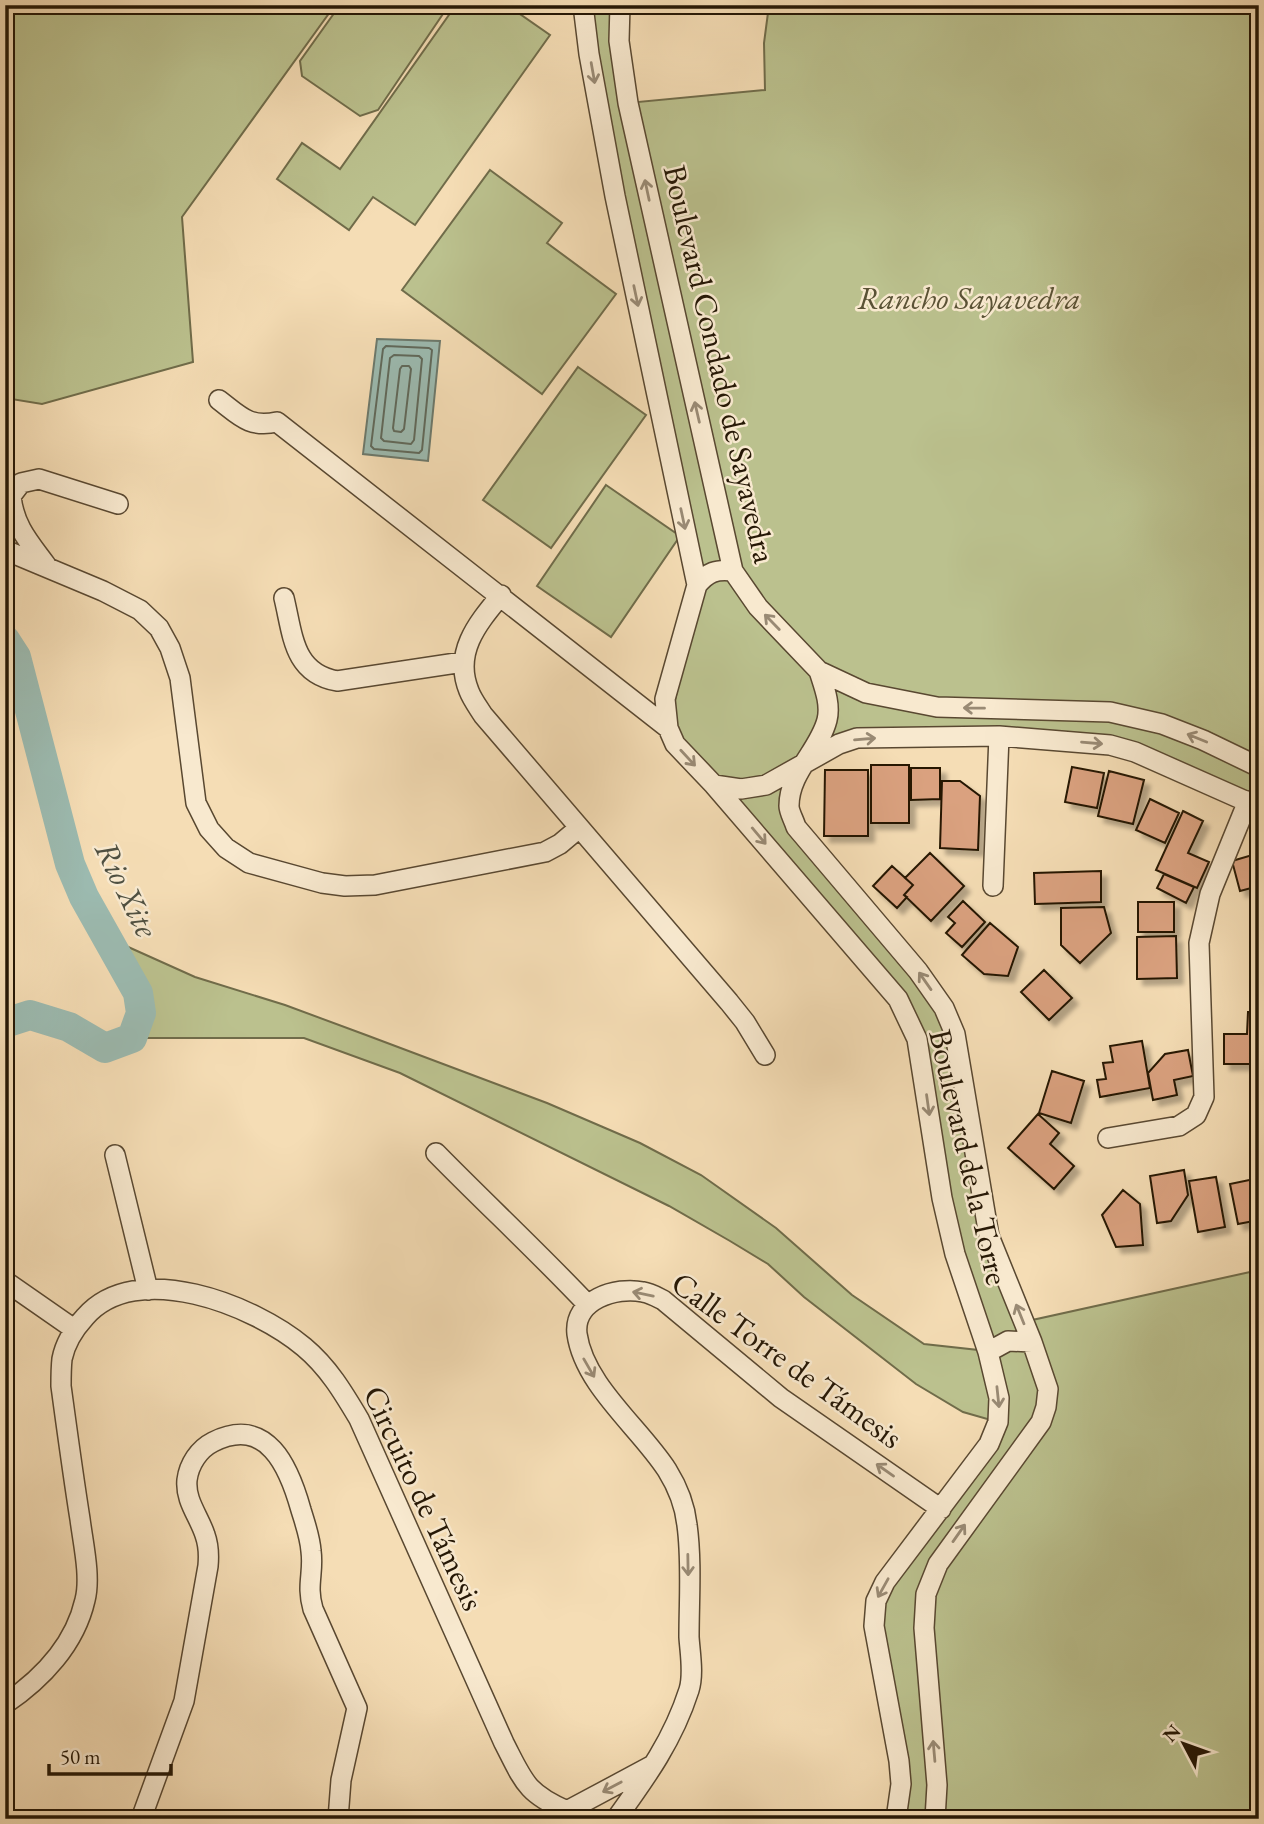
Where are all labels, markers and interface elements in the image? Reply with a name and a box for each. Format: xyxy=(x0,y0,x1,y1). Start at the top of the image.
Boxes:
one-way arrow xyxy=(586,61,600,84)
street label: Boulevard Condado de Sayavedra xyxy=(654,161,786,567)
one-way arrow xyxy=(639,179,653,202)
park label: Rancho Sayavedra xyxy=(857,277,1081,319)
one-way arrow xyxy=(630,284,644,307)
one-way arrow xyxy=(690,401,703,424)
one-way arrow xyxy=(676,507,690,530)
one-way arrow xyxy=(764,614,781,631)
one-way arrow xyxy=(963,702,986,715)
one-way arrow xyxy=(1187,731,1209,744)
one-way arrow xyxy=(853,732,876,745)
one-way arrow xyxy=(1080,737,1103,750)
one-way arrow xyxy=(680,749,696,767)
one-way arrow xyxy=(751,827,767,845)
water label: Rio Xite xyxy=(85,834,169,945)
one-way arrow xyxy=(918,972,932,991)
street label: Boulevard de la Torre xyxy=(919,1025,1019,1289)
one-way arrow xyxy=(922,1094,935,1116)
street label: Calle Torre de Támesis xyxy=(663,1262,911,1458)
one-way arrow xyxy=(632,1287,655,1300)
one-way arrow xyxy=(1012,1303,1025,1325)
one-way arrow xyxy=(582,1357,596,1377)
street label: Circuito de Támesis xyxy=(354,1379,494,1617)
one-way arrow xyxy=(991,1385,1004,1408)
one-way arrow xyxy=(876,1463,895,1477)
one-way arrow xyxy=(952,1523,966,1543)
one-way arrow xyxy=(681,1553,695,1576)
one-way arrow xyxy=(876,1577,890,1597)
north arrow xyxy=(1148,1708,1218,1778)
text: N xyxy=(1157,1719,1186,1747)
scale bar xyxy=(49,1733,172,1777)
one-way arrow xyxy=(927,1740,940,1763)
text: 50 m xyxy=(60,1743,101,1770)
one-way arrow xyxy=(602,1781,623,1794)

